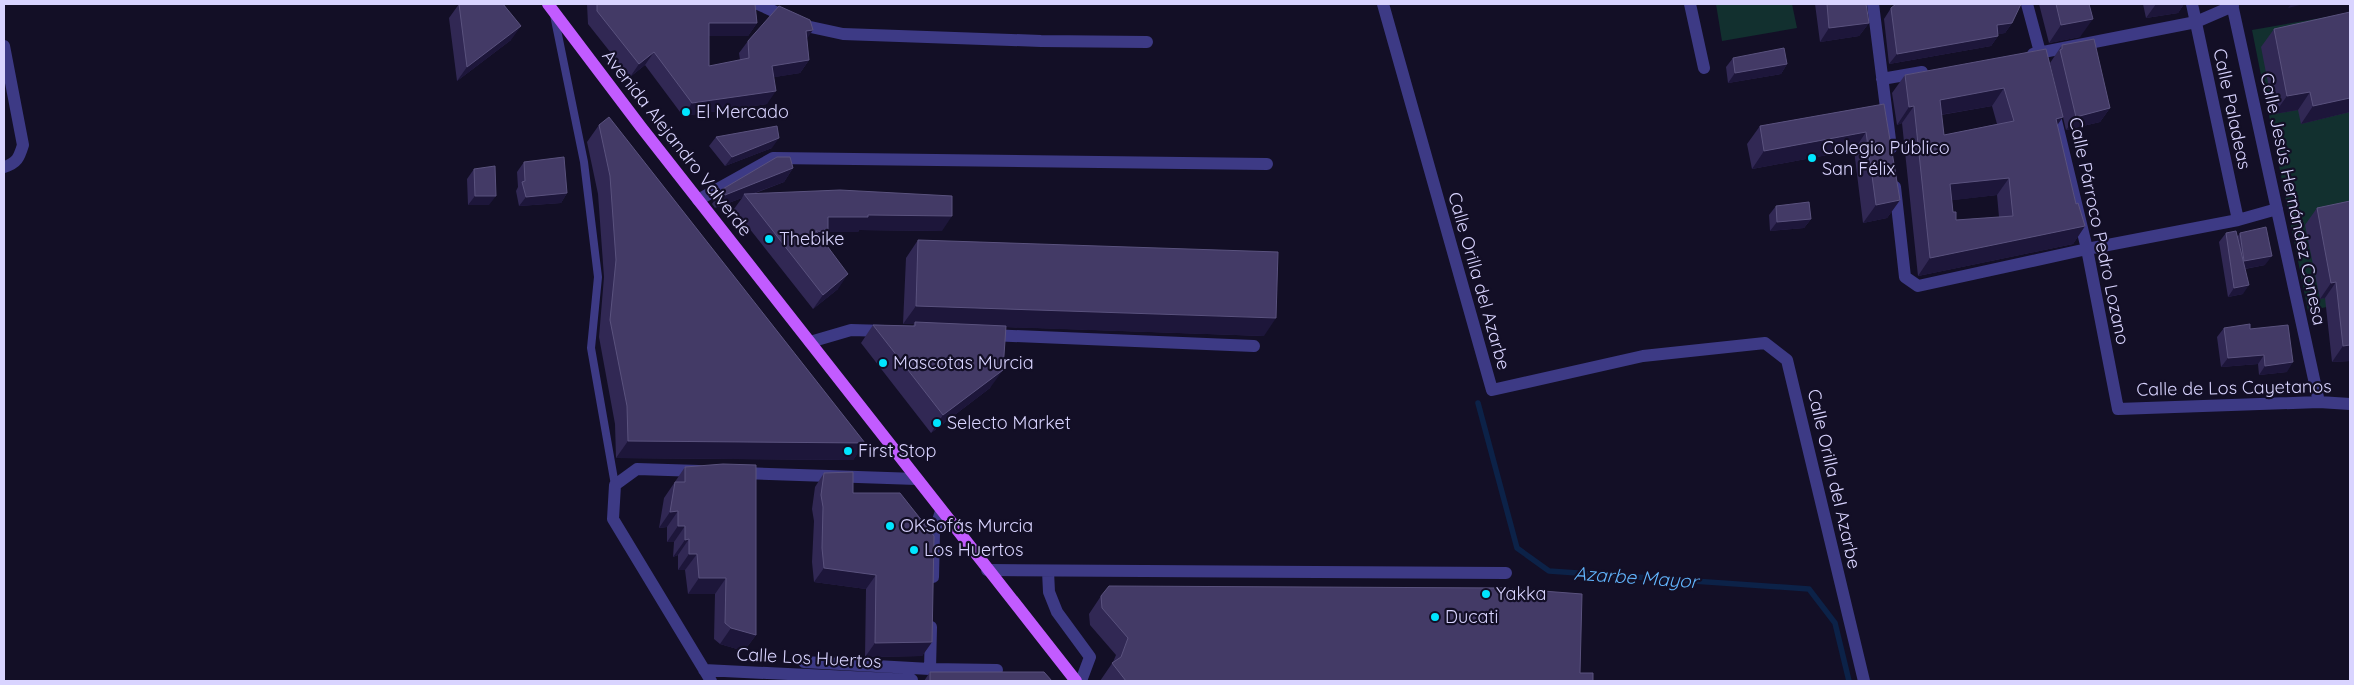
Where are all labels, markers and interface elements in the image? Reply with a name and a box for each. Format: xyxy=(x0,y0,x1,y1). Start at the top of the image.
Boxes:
street label: Avenida Alejandro Valverde xyxy=(597,45,757,241)
street label: Calle Paladeas xyxy=(2208,46,2257,171)
street label: Calle Jesús Hernández Conesa xyxy=(2255,71,2331,327)
place label: El Mercado xyxy=(696,100,789,123)
marker: El Mercado xyxy=(680,106,692,118)
street label: Calle Párroco Pedro Lozano xyxy=(2064,115,2135,347)
place label: Colegio Público San Félix xyxy=(1822,136,1950,180)
marker: Colegio Público San Félix xyxy=(1806,152,1818,164)
street label: Calle Orilla del Azarbe xyxy=(1443,189,1516,372)
place label: Thebike xyxy=(779,227,844,250)
marker: Thebike xyxy=(763,233,775,245)
place label: Mascotas Murcia xyxy=(893,351,1034,374)
marker: Mascotas Murcia xyxy=(877,357,889,369)
street label: Calle de Los Cayetanos xyxy=(2136,374,2332,401)
street label: Calle Orilla del Azarbe xyxy=(1803,387,1866,571)
place label: Selecto Market xyxy=(947,411,1071,434)
marker: Selecto Market xyxy=(931,417,943,429)
place label: First Stop xyxy=(858,439,936,462)
marker: First Stop xyxy=(842,445,854,457)
place label: OKSofás Murcia xyxy=(900,514,1033,537)
marker: OKSofás Murcia xyxy=(884,520,896,532)
place label: Los Huertos xyxy=(924,538,1023,561)
marker: Los Huertos xyxy=(908,544,920,556)
water label: Azarbe Mayor xyxy=(1573,561,1702,593)
place label: Yakka xyxy=(1496,582,1546,605)
marker: Yakka xyxy=(1480,588,1492,600)
place label: Ducati xyxy=(1445,605,1498,628)
marker: Ducati xyxy=(1429,611,1441,623)
street label: Calle Los Huertos xyxy=(736,642,882,673)

